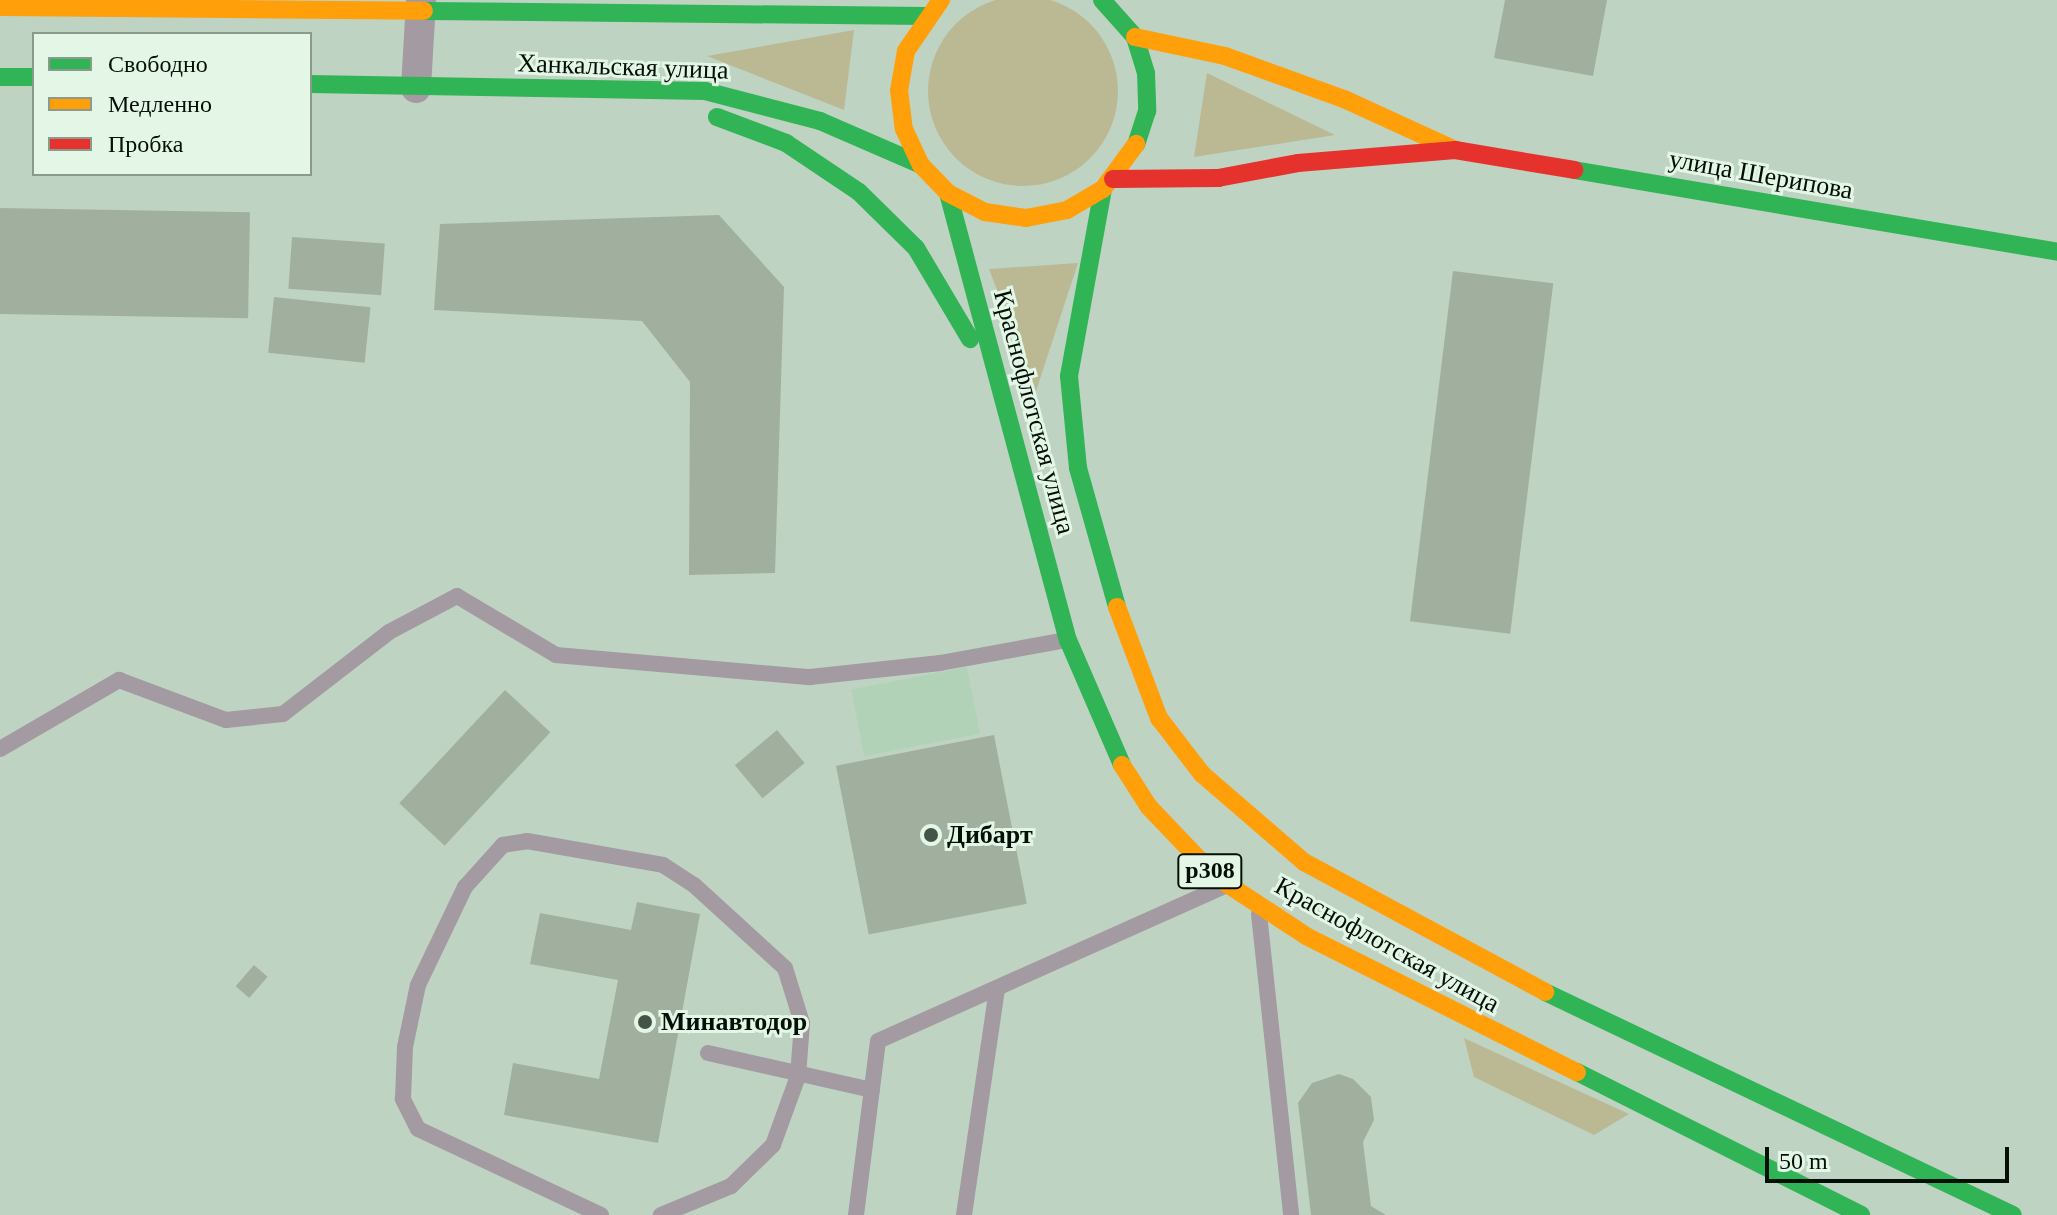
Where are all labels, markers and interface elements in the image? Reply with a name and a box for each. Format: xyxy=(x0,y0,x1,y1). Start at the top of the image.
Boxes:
legend xyxy=(32,32,312,176)
street label: Ханкальская улица xyxy=(517,48,729,86)
text: Свободно xyxy=(108,51,208,77)
text: Медленно xyxy=(108,91,212,117)
text: Пробка xyxy=(108,131,184,157)
street label: улица Шерипова xyxy=(1667,144,1855,206)
street label: Краснофлотская улица xyxy=(986,286,1082,538)
place label: Дибарт xyxy=(947,819,1033,851)
marker: Дибарт xyxy=(922,826,940,844)
road number: p308 xyxy=(1176,851,1244,891)
street label: Краснофлотская улица xyxy=(1269,870,1505,1020)
place label: Минавтодор xyxy=(661,1006,807,1038)
marker: Минавтодор xyxy=(636,1013,654,1031)
scale bar xyxy=(1769,1131,2013,1181)
text: 50 m xyxy=(1779,1148,1828,1174)

